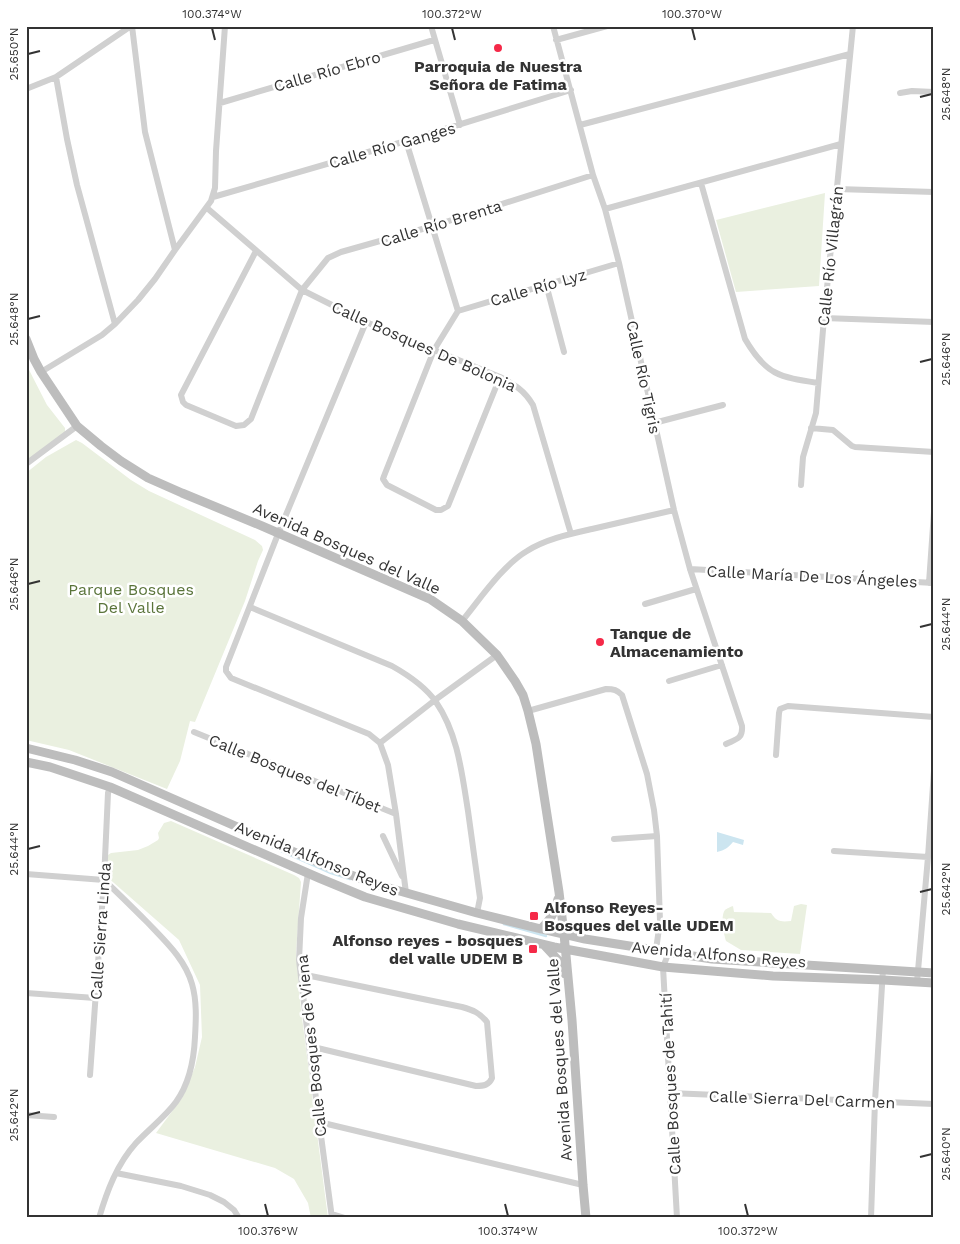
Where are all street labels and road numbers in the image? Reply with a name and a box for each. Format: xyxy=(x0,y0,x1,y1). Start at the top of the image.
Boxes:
street label: Calle Río Ebro xyxy=(271,47,383,96)
street label: Calle Río Ganges xyxy=(327,118,458,173)
street label: Calle Río Villagrán xyxy=(814,185,847,327)
street label: Calle Río Brenta xyxy=(378,196,504,251)
street label: Calle Río Lyz xyxy=(488,265,588,310)
street label: Calle Bosques De Bolonia xyxy=(329,297,519,396)
street label: Calle Río Tigris xyxy=(622,319,665,435)
street label: Avenida Bosques del Valle xyxy=(250,498,444,599)
street label: Calle María De Los Ángeles xyxy=(706,561,918,592)
street label: Calle Bosques del Tíbet xyxy=(206,730,384,817)
street label: Avenida Alfonso Reyes xyxy=(232,817,401,900)
street label: Calle Sierra Linda xyxy=(86,862,115,1001)
street label: Avenida Alfonso Reyes xyxy=(631,937,807,972)
street label: Calle Bosques de Viena xyxy=(292,954,331,1138)
street label: Avenida Bosques del Valle xyxy=(543,958,576,1162)
street label: Calle Bosques de Tahití xyxy=(656,992,685,1176)
street label: Calle Sierra Del Carmen xyxy=(708,1087,896,1112)

